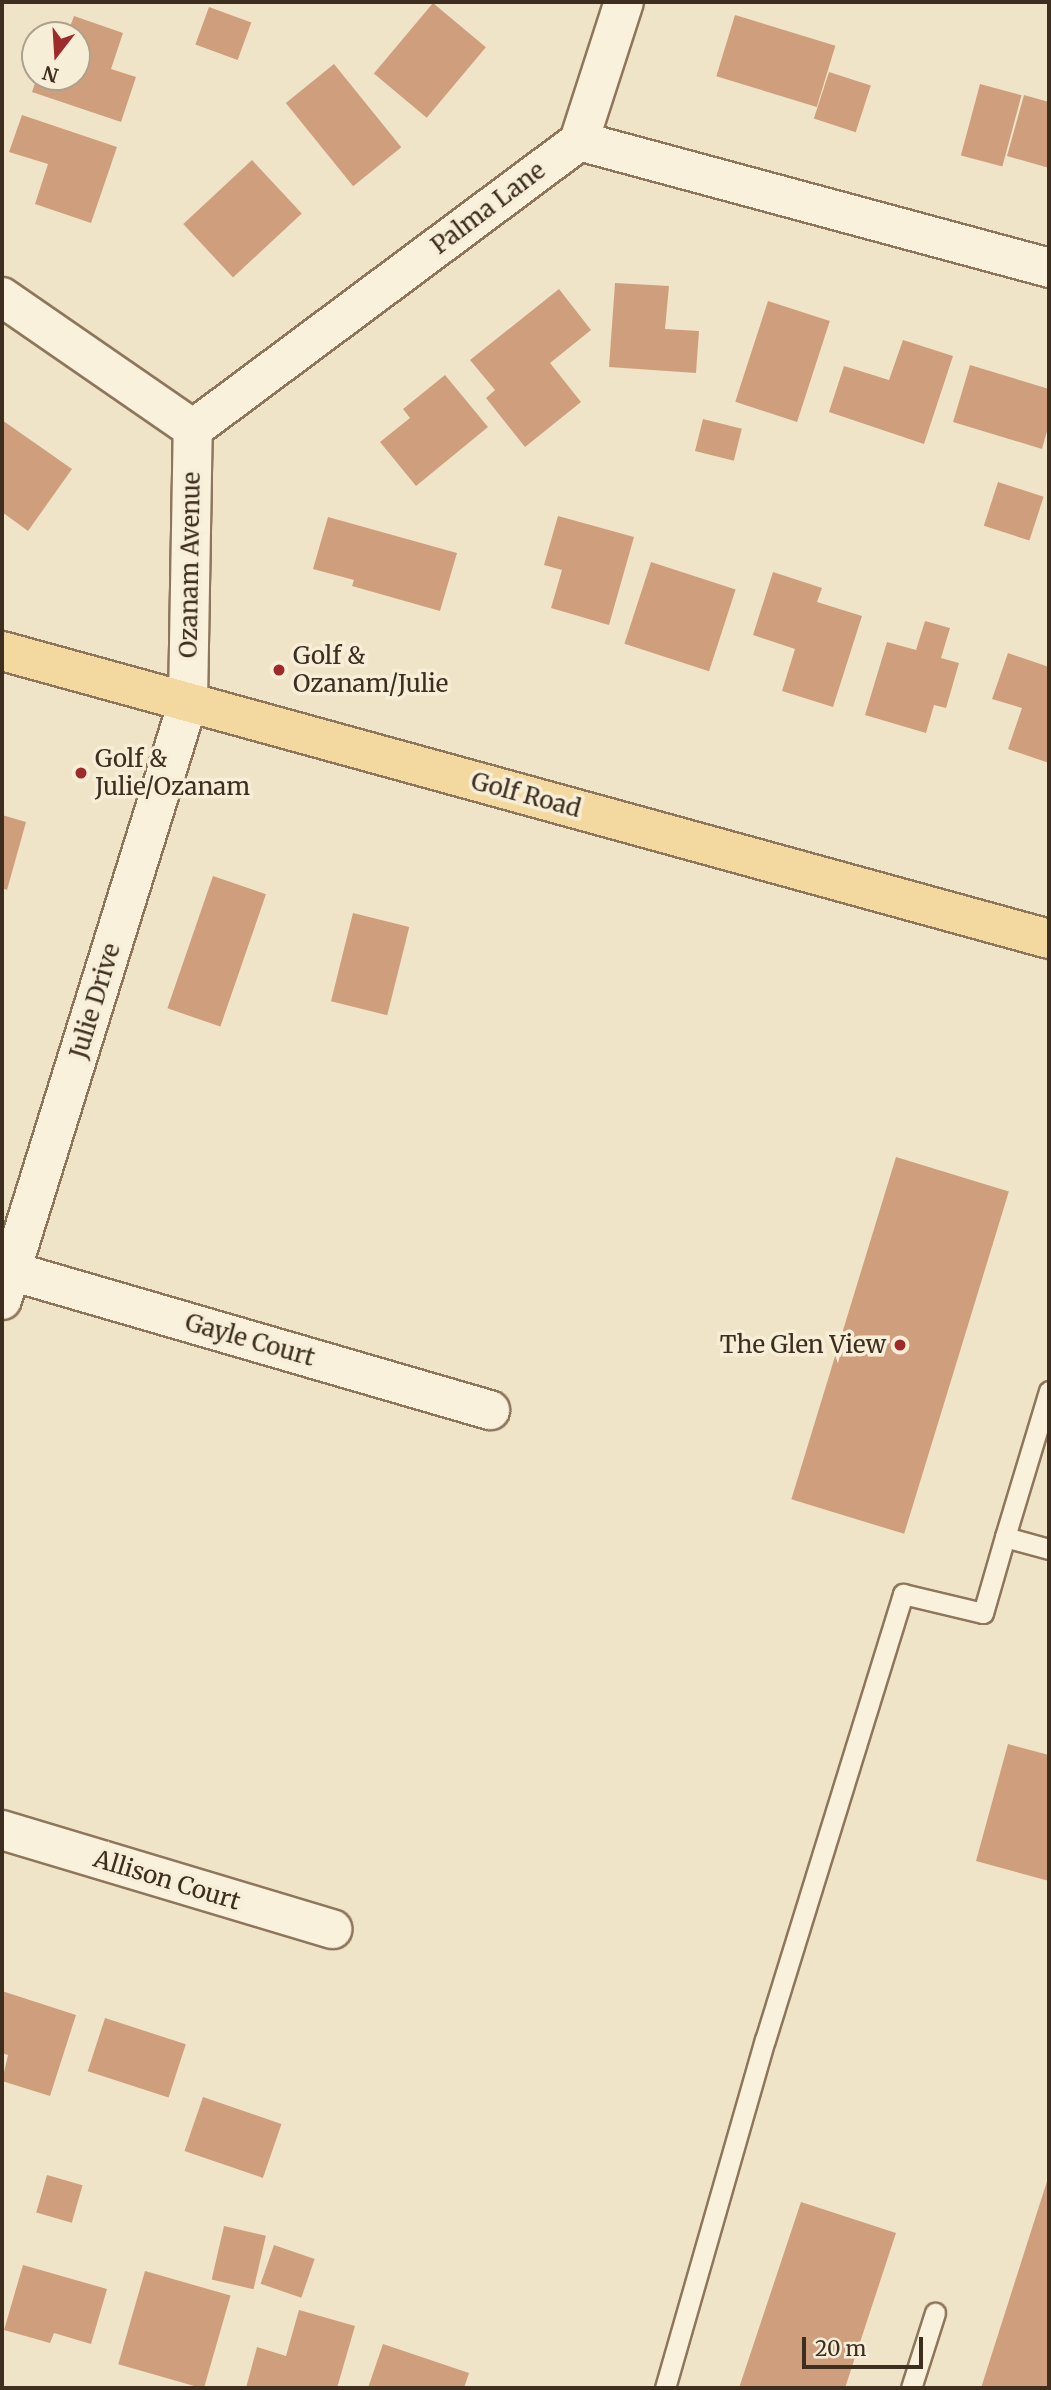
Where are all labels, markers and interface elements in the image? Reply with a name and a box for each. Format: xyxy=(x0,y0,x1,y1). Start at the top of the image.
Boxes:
north arrow xyxy=(21,21,91,91)
text: N xyxy=(40,61,61,88)
street label: Palma Lane xyxy=(425,156,551,260)
street label: Ozanam Avenue xyxy=(174,472,206,658)
place label: Golf & Ozanam/Julie xyxy=(293,642,448,698)
marker: Golf & Ozanam/Julie xyxy=(271,662,287,678)
place label: Golf & Julie/Ozanam xyxy=(95,745,250,801)
marker: Golf & Julie/Ozanam xyxy=(73,765,89,781)
street label: Golf Road xyxy=(468,767,584,823)
street label: Julie Drive xyxy=(64,940,126,1062)
street label: Gayle Court xyxy=(182,1308,318,1372)
place label: The Glen View xyxy=(720,1331,886,1359)
marker: The Glen View xyxy=(892,1337,908,1353)
street label: Allison Court xyxy=(90,1844,244,1916)
scale bar xyxy=(806,2324,927,2368)
text: 20 m xyxy=(815,2335,866,2362)

